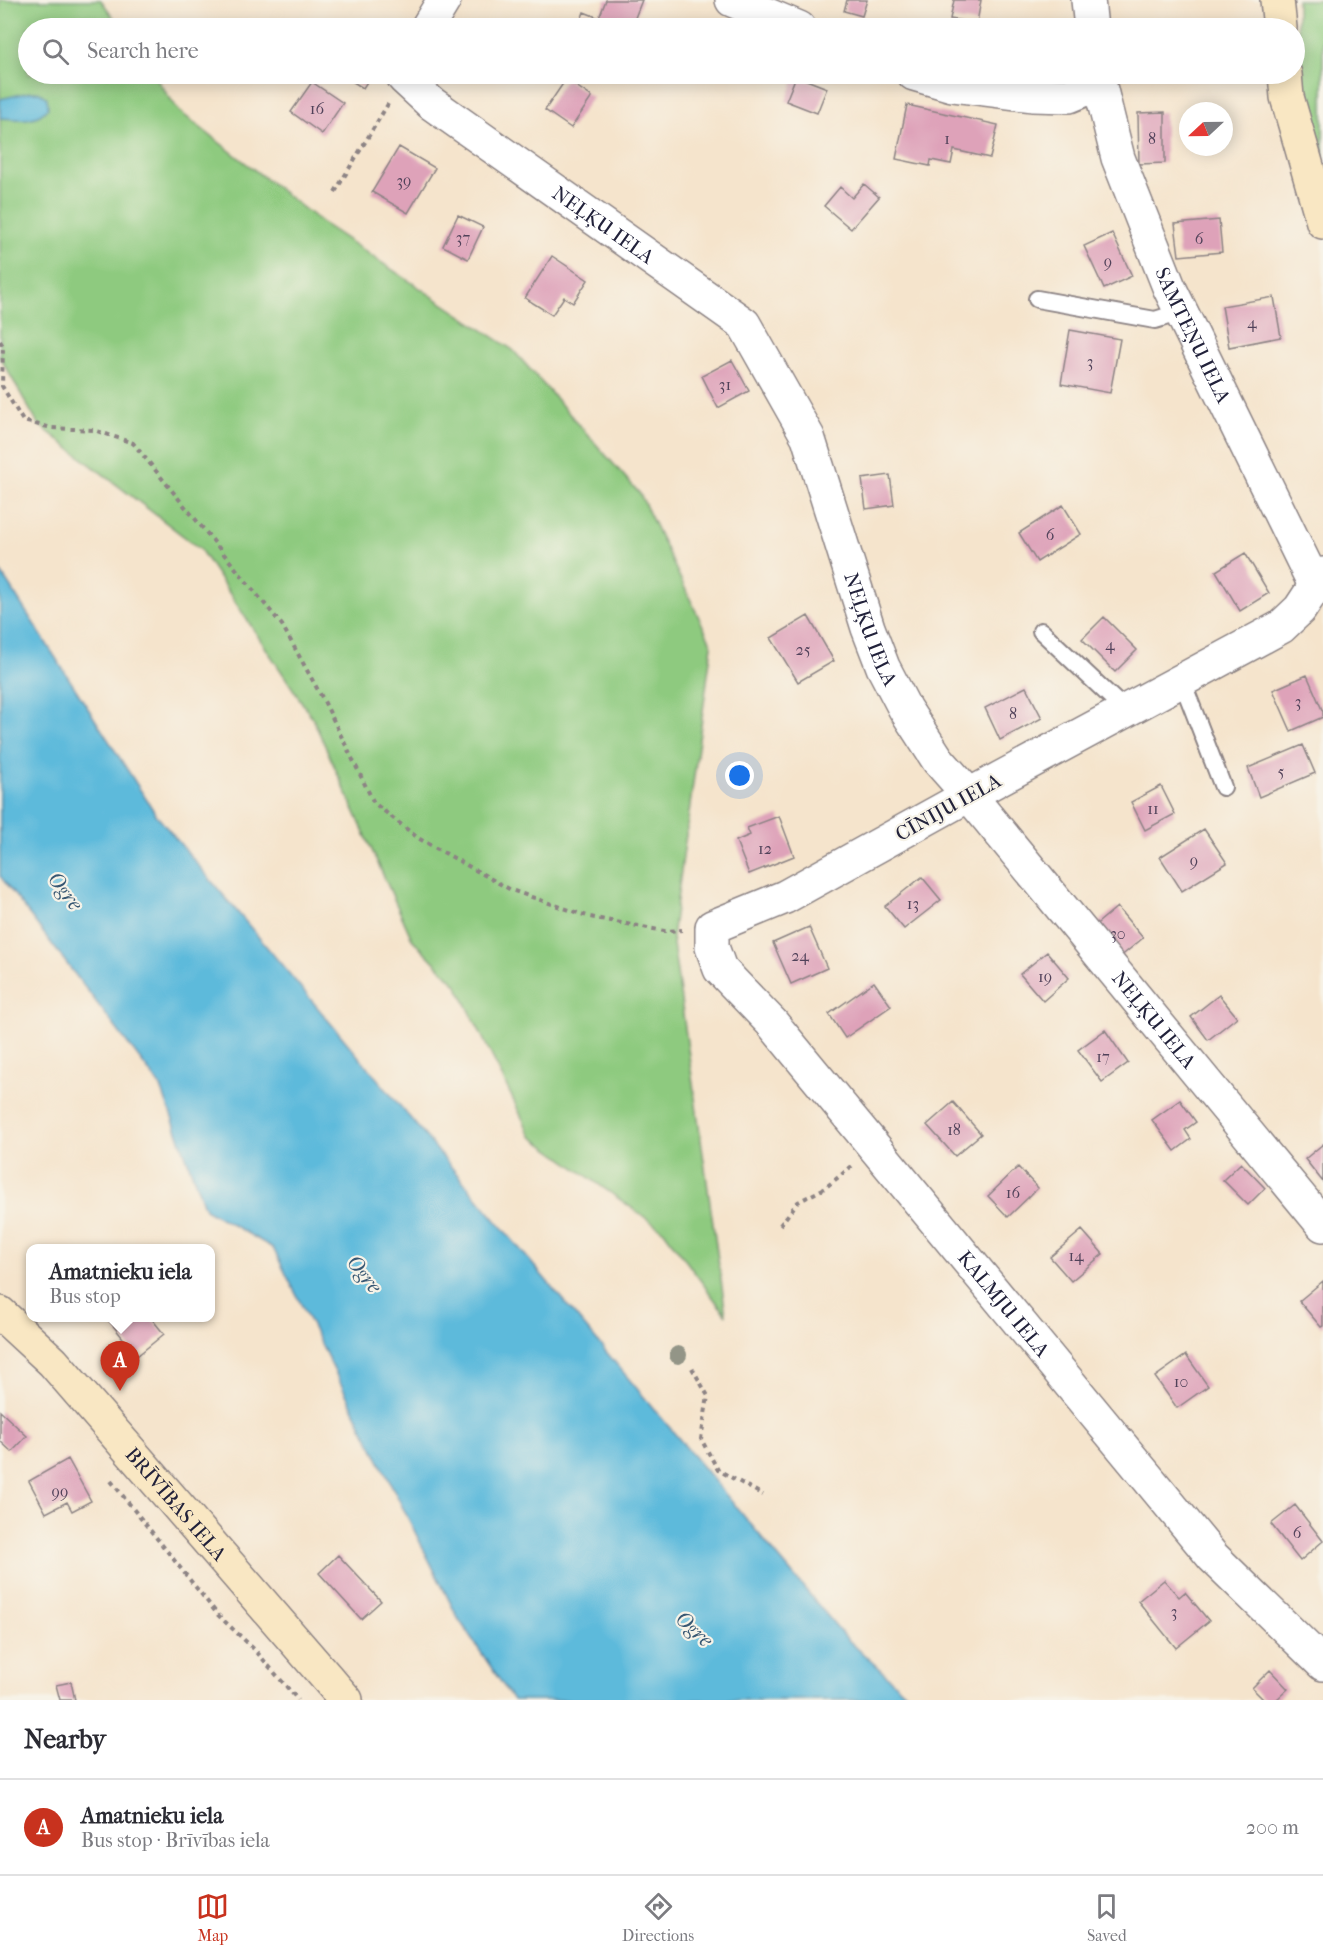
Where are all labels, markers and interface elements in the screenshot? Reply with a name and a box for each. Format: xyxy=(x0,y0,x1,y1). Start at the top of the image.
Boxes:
search box xyxy=(18,18,1305,84)
icon: search xyxy=(39,35,72,68)
text: Search here xyxy=(87,38,199,64)
house number: 16 xyxy=(310,99,324,118)
north arrow xyxy=(1179,102,1233,156)
house number: 1 xyxy=(944,129,950,148)
house number: 8 xyxy=(1148,129,1156,148)
house number: 39 xyxy=(397,171,411,190)
street label: NEĻĶU IELA xyxy=(548,182,659,269)
house number: 37 xyxy=(456,228,470,247)
house number: 6 xyxy=(1195,229,1204,248)
house number: 9 xyxy=(1104,252,1112,271)
street label: SAMTEŅU IELA xyxy=(1150,264,1235,408)
house number: 4 xyxy=(1247,313,1257,332)
house number: 3 xyxy=(1087,352,1093,371)
house number: 31 xyxy=(719,375,731,394)
house number: 6 xyxy=(1046,525,1055,544)
street label: NEĻĶU IELA xyxy=(839,570,902,691)
house number: 4 xyxy=(1105,635,1115,654)
house number: 25 xyxy=(795,640,811,659)
house number: 3 xyxy=(1295,692,1301,711)
house number: 8 xyxy=(1009,704,1017,723)
your location xyxy=(725,761,754,790)
house number: 5 xyxy=(1278,762,1285,781)
street label: CĪNIJU IELA xyxy=(892,769,1006,846)
house number: 11 xyxy=(1147,799,1159,818)
house number: 12 xyxy=(758,839,772,858)
house number: 9 xyxy=(1190,851,1198,870)
water label: Ogre xyxy=(43,867,88,915)
house number: 13 xyxy=(907,894,919,913)
house number: 30 xyxy=(1110,924,1126,943)
house number: 24 xyxy=(791,946,809,965)
house number: 19 xyxy=(1038,967,1052,986)
street label: NEĻĶU IELA xyxy=(1107,967,1201,1074)
house number: 17 xyxy=(1096,1047,1110,1066)
house number: 18 xyxy=(947,1120,961,1139)
house number: 16 xyxy=(1006,1183,1020,1202)
popup xyxy=(26,1244,215,1322)
street label: KALMJU IELA xyxy=(953,1246,1054,1362)
house number: 14 xyxy=(1068,1246,1084,1265)
water label: Ogre xyxy=(341,1250,387,1298)
text: Amatnieku iela xyxy=(49,1259,192,1285)
text: Bus stop xyxy=(49,1285,121,1308)
pin: A xyxy=(100,1342,140,1391)
house number: 10 xyxy=(1174,1372,1188,1391)
street label: BRĪVĪBAS IELA xyxy=(120,1443,232,1566)
house number: 99 xyxy=(52,1482,68,1501)
house number: 6 xyxy=(1293,1523,1302,1542)
house number: 3 xyxy=(1171,1602,1177,1621)
water label: Ogre xyxy=(670,1606,718,1652)
text: Nearby xyxy=(24,1724,106,1755)
text: Amatnieku iela xyxy=(81,1803,223,1829)
text: A xyxy=(37,1816,50,1839)
text: 200 m xyxy=(1246,1816,1299,1839)
text: Bus stop · Brīvības iela xyxy=(81,1829,270,1852)
tab: Map xyxy=(196,1890,229,1945)
tab: Directions xyxy=(622,1890,694,1945)
tab: Saved xyxy=(1087,1890,1127,1945)

